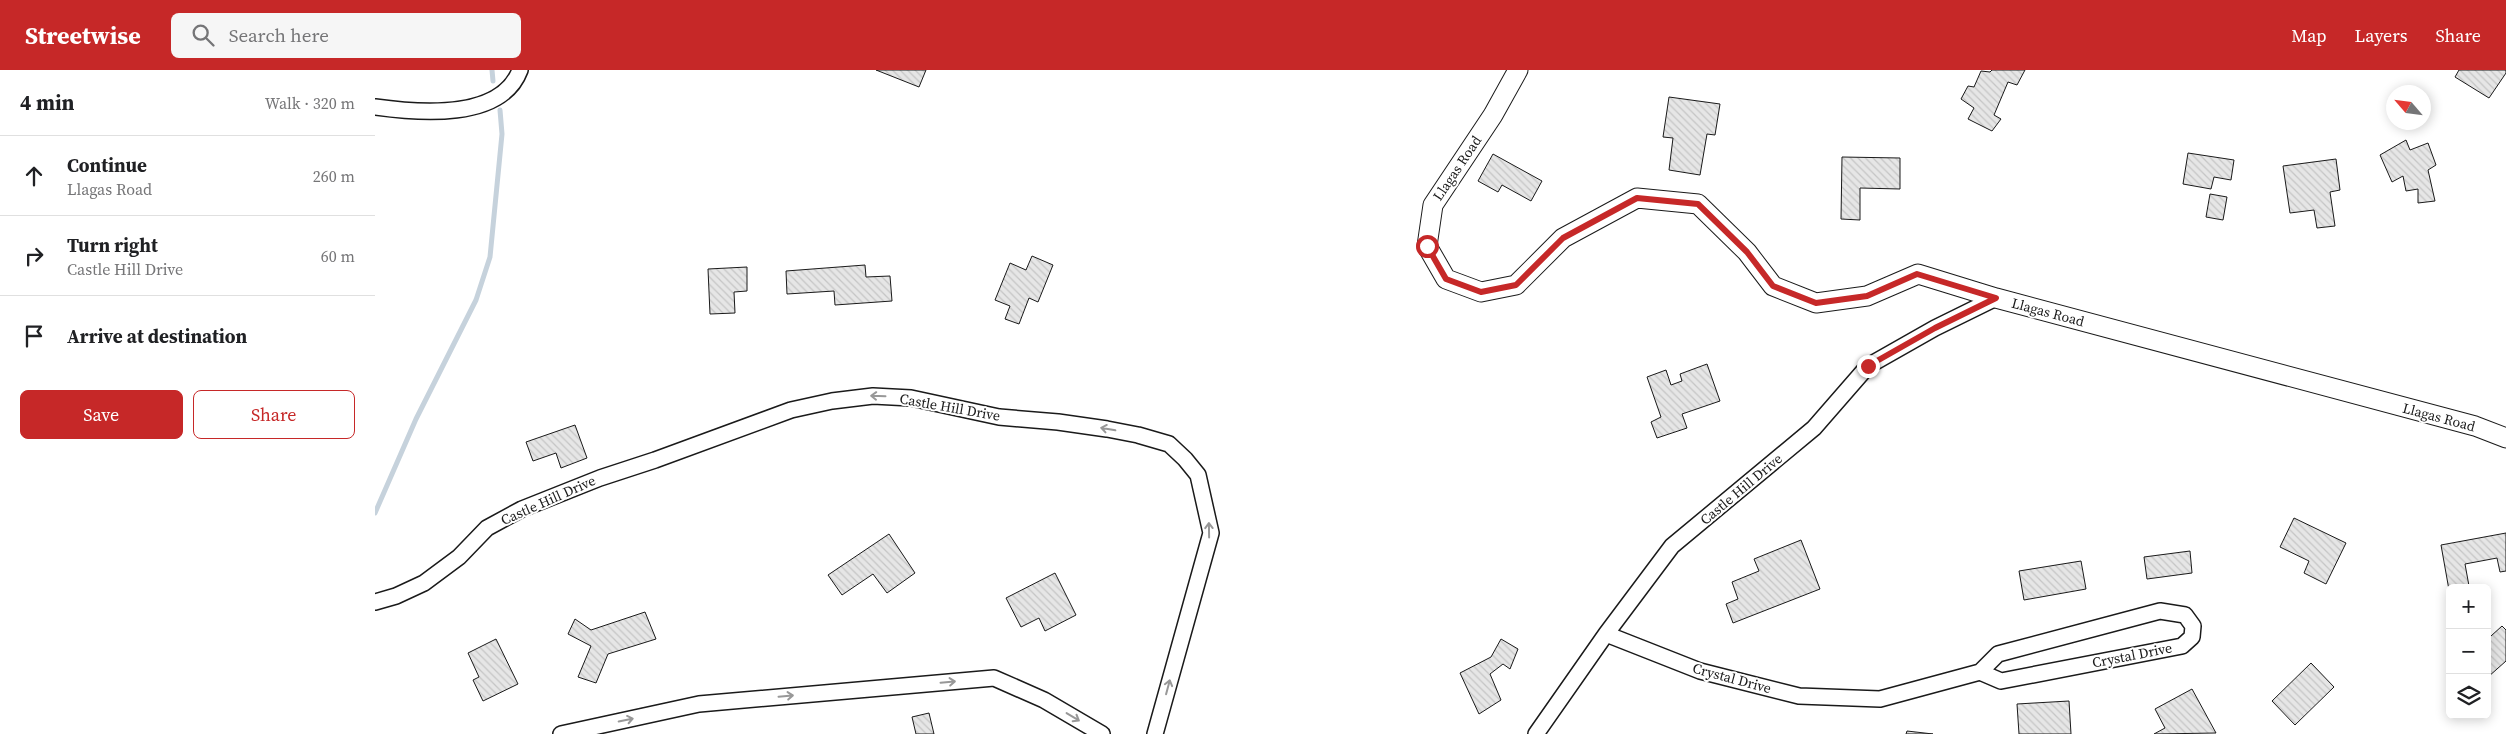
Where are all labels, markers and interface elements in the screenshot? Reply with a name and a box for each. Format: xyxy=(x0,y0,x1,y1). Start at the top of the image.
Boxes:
search box xyxy=(171,13,521,58)
text: Streetwise xyxy=(25,19,141,52)
icon: search xyxy=(189,21,217,49)
text: Search here xyxy=(229,22,329,48)
text: Map xyxy=(2291,23,2326,48)
text: Layers xyxy=(2354,23,2407,48)
text: Share xyxy=(2435,23,2481,48)
north arrow xyxy=(2386,85,2431,130)
text: 4 min xyxy=(20,88,75,117)
text: Walk · 320 m xyxy=(265,92,355,114)
street label: Llagas Road xyxy=(1428,131,1486,204)
text: Continue xyxy=(67,152,147,178)
icon: ahead xyxy=(20,162,48,190)
text: 260 m xyxy=(313,165,355,187)
text: Llagas Road xyxy=(67,178,152,200)
text: Turn right xyxy=(67,232,158,258)
route start xyxy=(1416,235,1439,258)
icon: right xyxy=(20,242,48,270)
text: 60 m xyxy=(321,245,355,267)
text: Castle Hill Drive xyxy=(67,258,183,280)
street label: Llagas Road xyxy=(2009,293,2087,331)
icon: arrive xyxy=(20,322,48,350)
text: Arrive at destination xyxy=(67,323,247,349)
route end xyxy=(1857,355,1880,378)
street label: Castle Hill Drive xyxy=(898,388,1002,426)
button: Save xyxy=(20,390,183,439)
button: Share xyxy=(193,390,355,439)
one-way arrow xyxy=(870,392,886,401)
street label: Llagas Road xyxy=(2400,398,2478,436)
one-way arrow xyxy=(1100,424,1116,434)
street label: Castle Hill Drive xyxy=(1696,449,1786,529)
street label: Castle Hill Drive xyxy=(497,470,599,530)
one-way arrow xyxy=(1204,523,1214,539)
map controls xyxy=(2446,584,2491,719)
button: + xyxy=(2446,584,2491,629)
button: − xyxy=(2446,629,2491,674)
street label: Crystal Drive xyxy=(2090,637,2174,673)
street label: Crystal Drive xyxy=(1690,658,1774,698)
button: layers xyxy=(2446,674,2491,719)
one-way arrow xyxy=(940,677,956,687)
one-way arrow xyxy=(1164,679,1173,695)
one-way arrow xyxy=(778,692,794,701)
one-way arrow xyxy=(1066,712,1081,722)
one-way arrow xyxy=(617,715,633,724)

